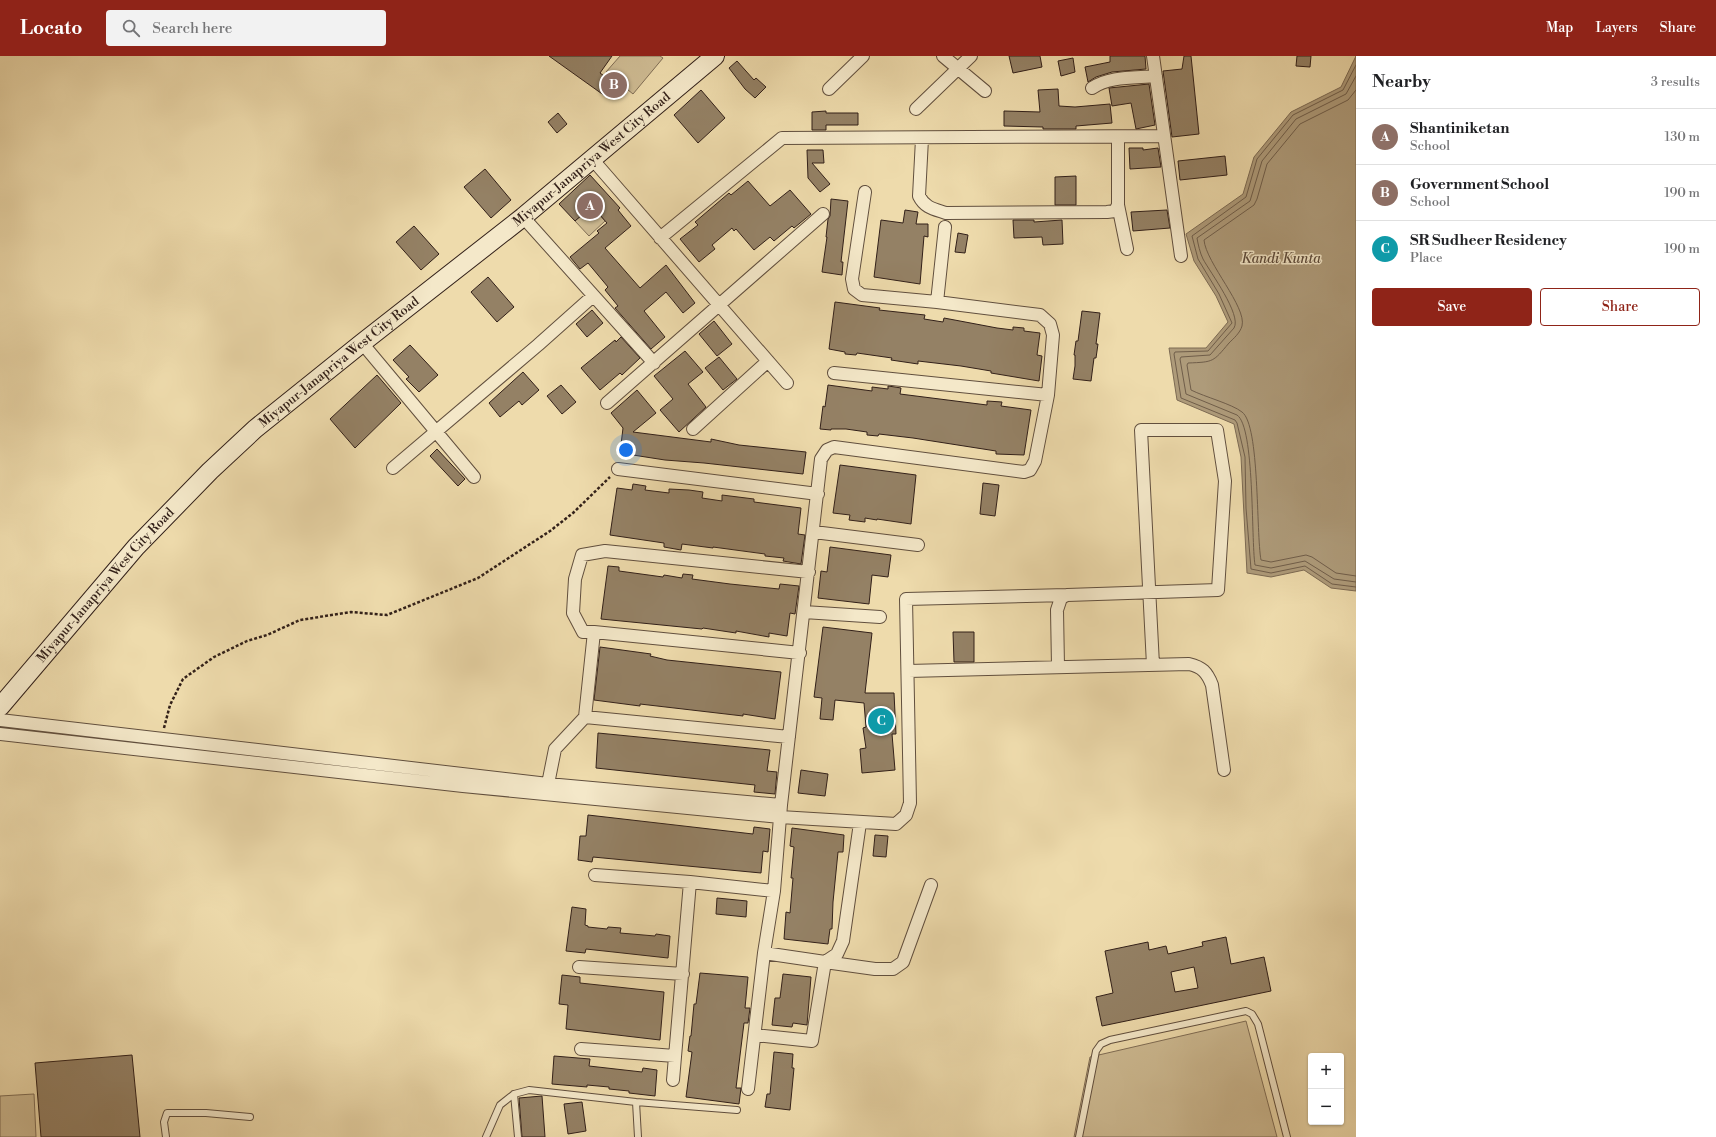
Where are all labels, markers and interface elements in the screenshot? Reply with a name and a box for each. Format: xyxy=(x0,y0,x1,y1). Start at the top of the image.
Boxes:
search box xyxy=(106,10,386,46)
text: Locato xyxy=(20,16,82,40)
icon: search xyxy=(120,17,142,39)
text: Search here xyxy=(152,19,232,38)
text: Map xyxy=(1546,19,1573,37)
text: Layers xyxy=(1595,19,1638,37)
text: Share xyxy=(1660,19,1696,37)
pin: B xyxy=(601,70,627,100)
text: Nearby xyxy=(1372,71,1431,93)
text: 3 results xyxy=(1651,74,1700,90)
street label: Miyapur-Janapriya West City Road xyxy=(510,88,674,230)
text: Shantiniketan xyxy=(1410,119,1509,138)
text: A xyxy=(1380,129,1390,145)
text: 130 m xyxy=(1665,129,1700,145)
text: School xyxy=(1410,138,1450,154)
text: Government School xyxy=(1410,175,1549,194)
text: B xyxy=(1380,185,1390,201)
text: 190 m xyxy=(1664,185,1700,201)
pin: A xyxy=(577,191,603,221)
text: School xyxy=(1410,194,1450,210)
text: SR Sudheer Residency xyxy=(1410,231,1567,250)
text: C xyxy=(1380,241,1390,257)
text: 190 m xyxy=(1664,241,1700,257)
water label: Kandi Kunta xyxy=(1241,250,1321,268)
text: Place xyxy=(1410,250,1442,266)
button: Save xyxy=(1372,288,1532,326)
button: Share xyxy=(1540,288,1700,326)
street label: Miyapur-Janapriya West City Road xyxy=(256,293,423,431)
your location xyxy=(616,440,636,460)
street label: Miyapur-Janapriya West City Road xyxy=(33,504,178,666)
pin: C xyxy=(868,706,894,736)
map controls xyxy=(1308,1053,1344,1125)
button: + xyxy=(1308,1053,1344,1089)
button: − xyxy=(1308,1089,1344,1125)

